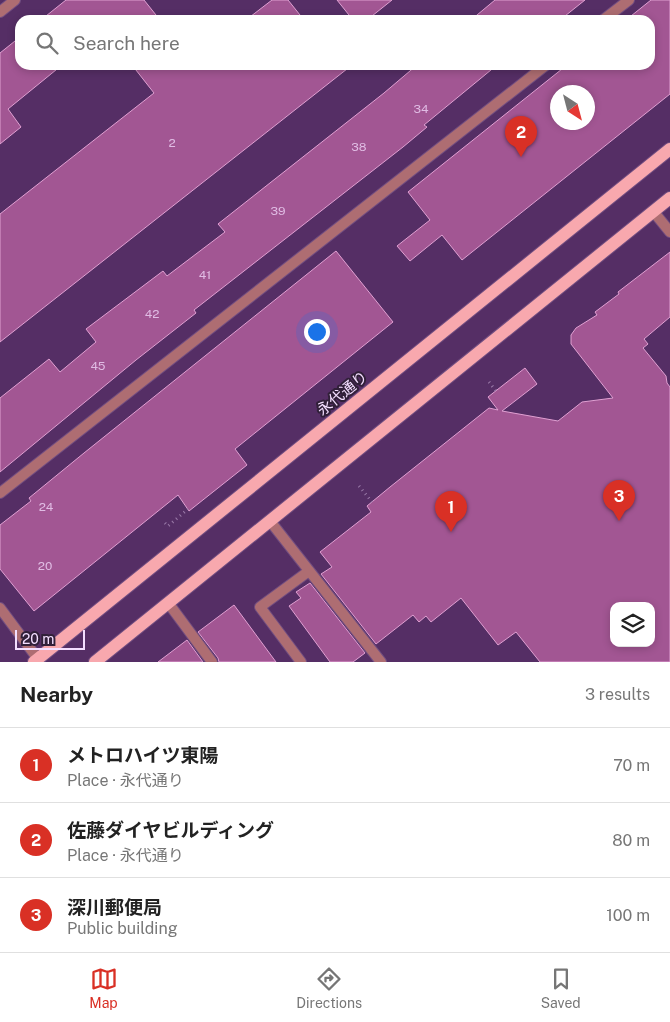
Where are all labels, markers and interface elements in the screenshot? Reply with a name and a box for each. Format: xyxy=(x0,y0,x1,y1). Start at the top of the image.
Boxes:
search box xyxy=(15,15,655,70)
icon: search xyxy=(33,29,61,57)
text: Search here xyxy=(73,32,180,54)
north arrow xyxy=(550,85,595,130)
house number: 34 xyxy=(413,102,429,116)
pin: 2 xyxy=(505,116,537,157)
house number: 2 xyxy=(168,136,176,150)
house number: 38 xyxy=(351,140,367,154)
house number: 39 xyxy=(271,204,285,218)
house number: 41 xyxy=(199,268,211,282)
house number: 42 xyxy=(145,307,159,321)
your location xyxy=(304,319,330,345)
house number: 45 xyxy=(90,359,106,373)
street label: 永代通り xyxy=(313,368,371,418)
pin: 3 xyxy=(603,480,635,521)
pin: 1 xyxy=(435,491,467,532)
house number: 24 xyxy=(39,500,54,514)
house number: 20 xyxy=(38,559,52,573)
map controls xyxy=(610,602,655,647)
button: layers xyxy=(610,602,655,647)
scale bar xyxy=(15,627,85,650)
text: 20 m xyxy=(22,631,54,647)
text: Nearby xyxy=(20,682,93,707)
text: 3 results xyxy=(585,685,650,704)
text: メトロハイツ東陽 xyxy=(67,744,219,766)
text: 1 xyxy=(33,756,39,775)
text: 70 m xyxy=(613,756,650,775)
text: Place · 永代通り xyxy=(67,771,184,790)
text: 佐藤ダイヤビルディング xyxy=(67,819,274,841)
text: 2 xyxy=(31,831,41,850)
text: 80 m xyxy=(612,831,650,850)
text: Place · 永代通り xyxy=(67,846,184,865)
text: 深川郵便局 xyxy=(67,896,162,918)
text: 3 xyxy=(31,906,41,925)
text: 100 m xyxy=(606,906,650,925)
text: Public building xyxy=(67,919,178,938)
tab: Map xyxy=(89,965,118,1011)
tab: Directions xyxy=(296,965,362,1011)
tab: Saved xyxy=(541,965,581,1011)

